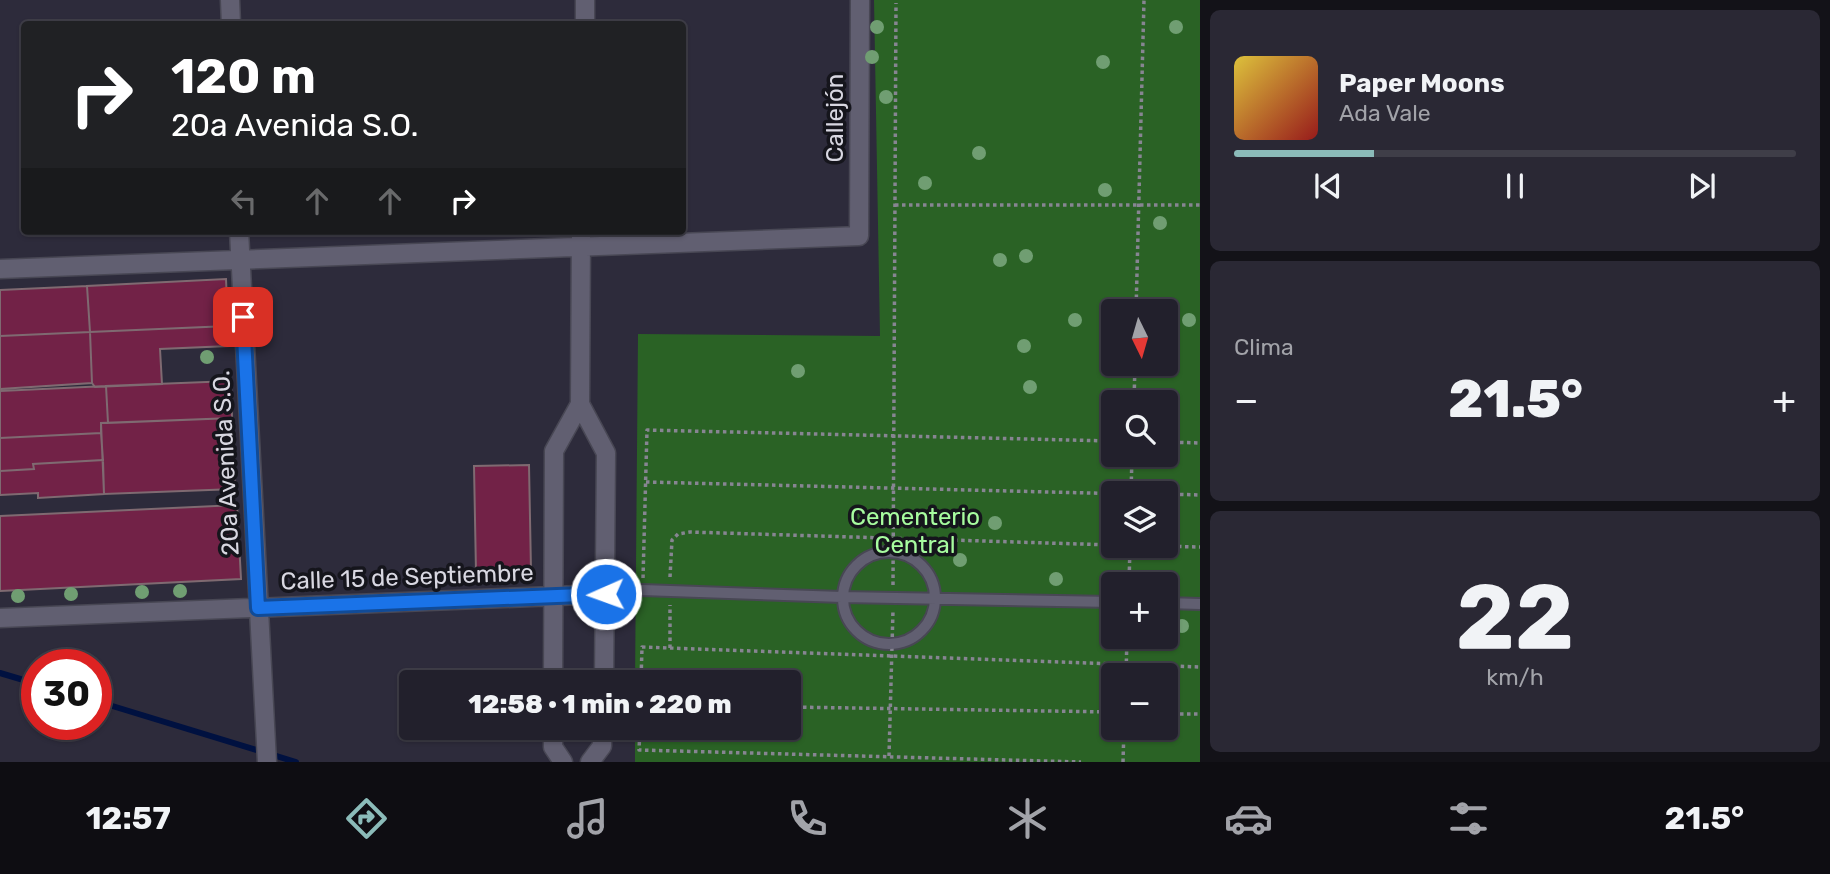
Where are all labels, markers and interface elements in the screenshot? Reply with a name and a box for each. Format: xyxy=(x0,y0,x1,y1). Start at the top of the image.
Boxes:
text: 120 m xyxy=(171,47,316,105)
icon: right xyxy=(56,49,147,140)
text: Paper Moons xyxy=(1339,68,1505,99)
street label: Callejón xyxy=(821,74,849,162)
text: Ada Vale xyxy=(1339,99,1431,127)
text: 20a Avenida S.O. xyxy=(171,106,419,144)
icon: previous xyxy=(1309,167,1347,205)
icon: pause xyxy=(1496,167,1534,205)
icon: next xyxy=(1683,167,1721,205)
icon: left xyxy=(225,182,263,220)
icon: ahead xyxy=(298,182,336,220)
icon: ahead xyxy=(371,182,409,220)
icon: right xyxy=(444,182,482,220)
pin xyxy=(213,287,273,347)
icon: arrive xyxy=(224,298,262,336)
north arrow xyxy=(1101,299,1178,376)
map controls xyxy=(1101,299,1178,740)
text: Clima xyxy=(1234,333,1294,361)
text: 21.5° xyxy=(1448,368,1583,430)
street label: 20a Avenida S.O. xyxy=(207,370,245,556)
text: − xyxy=(1234,377,1259,423)
text: + xyxy=(1772,377,1796,423)
button: search xyxy=(1101,390,1178,467)
button: layers xyxy=(1101,481,1178,558)
park label: Cementerio Central xyxy=(850,503,980,559)
position arrow xyxy=(569,557,643,631)
street label: Calle 15 de Septiembre xyxy=(280,559,534,595)
text: 22 xyxy=(1456,563,1574,671)
button: + xyxy=(1101,572,1178,649)
speed limit sign: 30 xyxy=(21,649,112,740)
button: − xyxy=(1101,663,1178,740)
text: km/h xyxy=(1486,663,1544,691)
text: 12:58 · 1 min · 220 m xyxy=(468,689,732,720)
icon: directions xyxy=(342,794,391,843)
icon: music xyxy=(563,794,612,843)
icon: phone xyxy=(783,794,832,843)
icon: climate xyxy=(1003,794,1052,843)
icon: car xyxy=(1224,794,1273,843)
icon: filters xyxy=(1444,794,1493,843)
text: 12:57 xyxy=(86,799,171,837)
text: 21.5° xyxy=(1665,799,1744,837)

